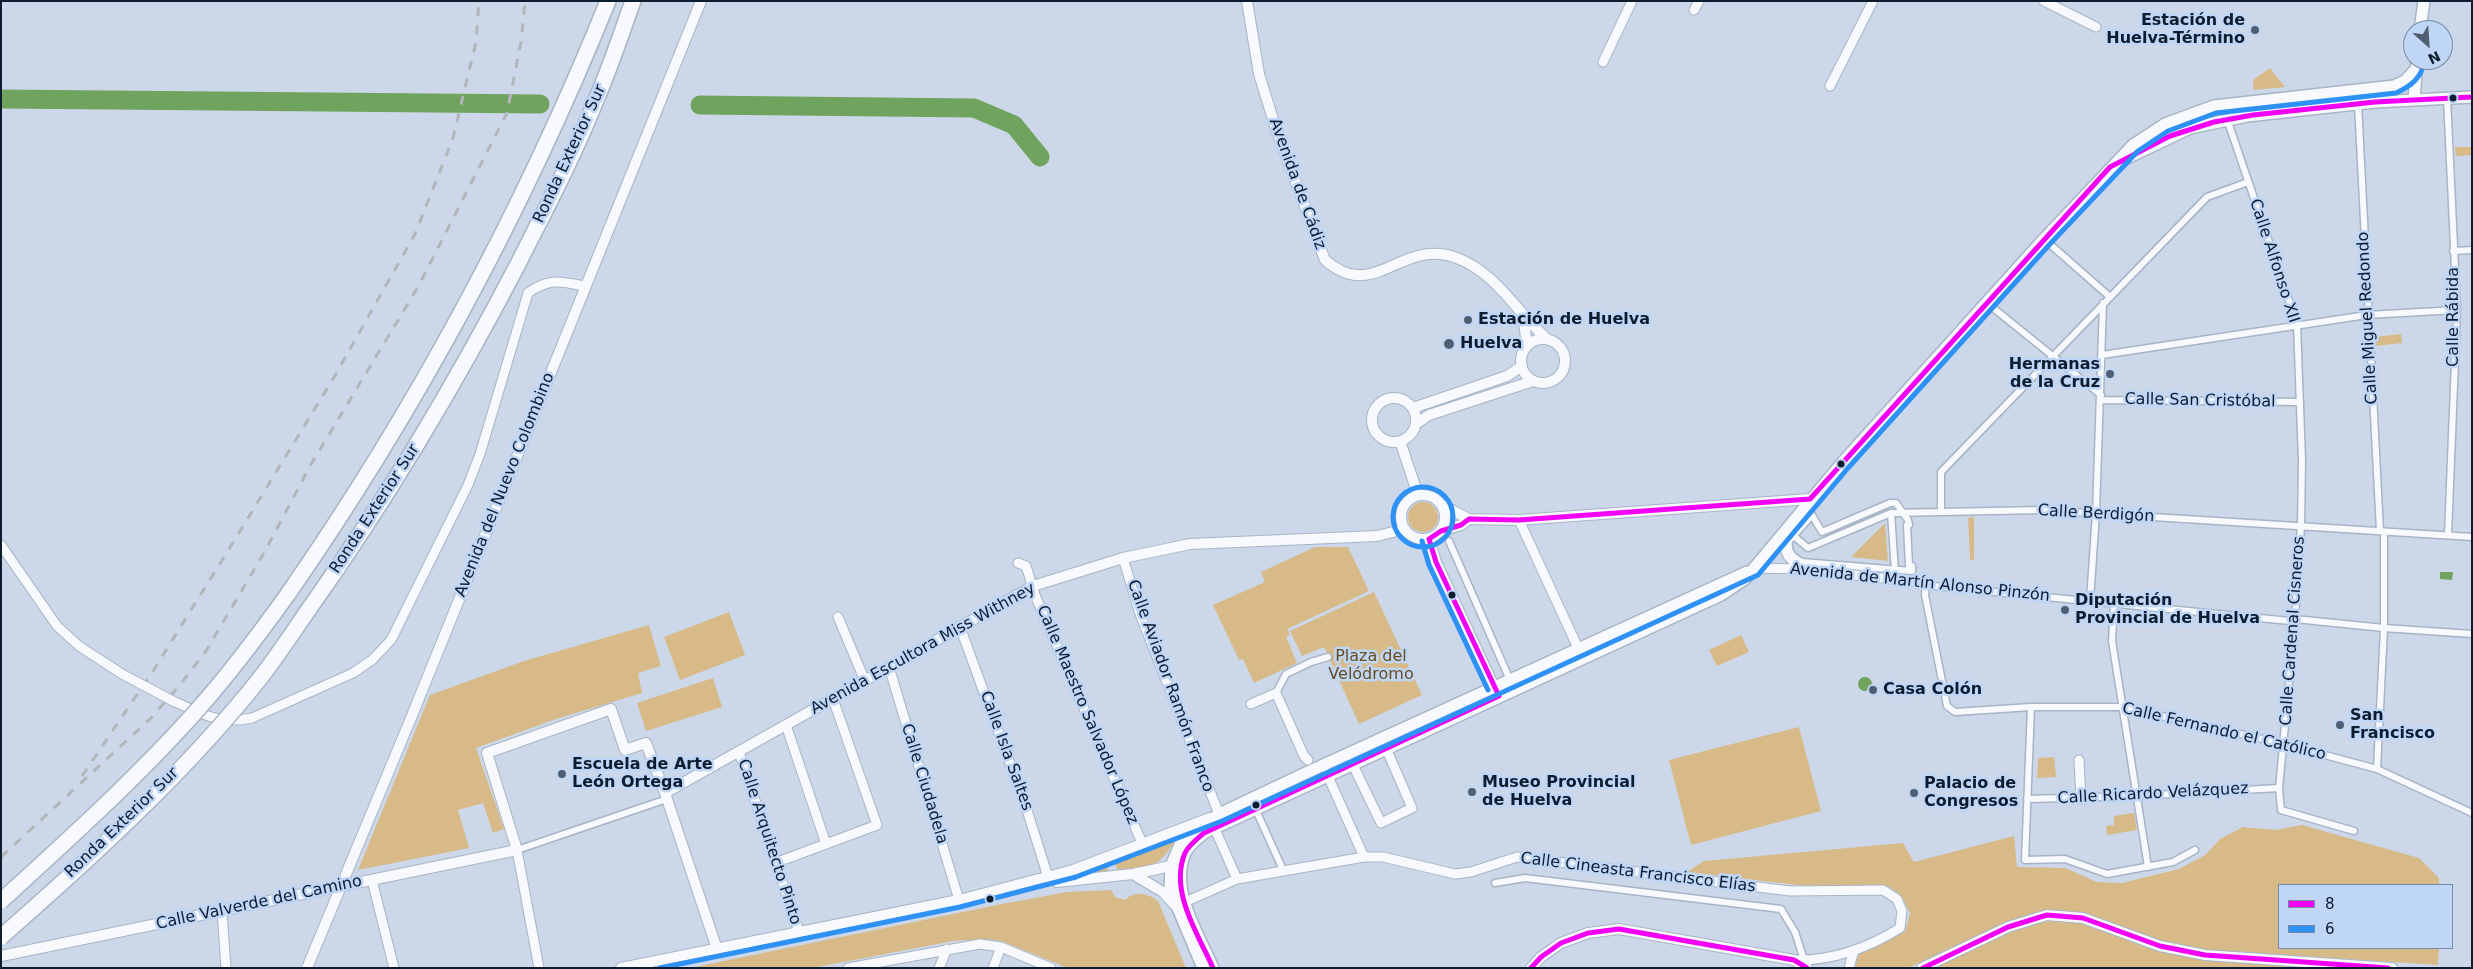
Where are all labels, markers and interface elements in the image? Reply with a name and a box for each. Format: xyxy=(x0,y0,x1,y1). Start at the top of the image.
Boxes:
place label: Estación de Huelva-Término xyxy=(2106,11,2245,49)
north arrow xyxy=(2403,20,2453,70)
marker: Estación de Huelva-Término xyxy=(2249,24,2261,36)
text: N xyxy=(2425,48,2443,67)
street label: Ronda Exterior Sur xyxy=(530,82,610,226)
unlabelled marker xyxy=(2448,93,2458,103)
street label: Avenida de Cádiz xyxy=(1264,116,1330,252)
street label: Calle Alfonso XII xyxy=(2245,197,2303,325)
street label: Calle Miguel Redondo xyxy=(2354,231,2382,405)
street label: Calle Rábida xyxy=(2444,267,2464,367)
place label: Estación de Huelva xyxy=(1478,310,1650,330)
marker: Estación de Huelva xyxy=(1462,314,1474,326)
place label: Huelva xyxy=(1460,334,1522,354)
marker: Huelva xyxy=(1442,337,1456,351)
place label: Hermanas de la Cruz xyxy=(2009,355,2100,393)
marker: Hermanas de la Cruz xyxy=(2104,368,2116,380)
street label: Avenida del Nuevo Colombino xyxy=(451,370,559,600)
street label: Calle San Cristóbal xyxy=(2124,390,2276,412)
street label: Ronda Exterior Sur xyxy=(326,441,424,577)
unlabelled marker xyxy=(1836,459,1846,469)
street label: Calle Berdigón xyxy=(2037,501,2155,527)
street label: Calle Cardenal Cisneros xyxy=(2277,536,2309,726)
street label: Avenida de Martín Alonso Pinzón xyxy=(1789,560,2051,606)
street label: Calle Aviador Ramón Franco xyxy=(1123,577,1217,795)
street label: Avenida Escultora Miss Withney xyxy=(807,579,1039,719)
unlabelled marker xyxy=(1447,590,1457,600)
place label: Diputación Provincial de Huelva xyxy=(2075,591,2260,629)
street label: Calle Maestro Salvador López xyxy=(1032,603,1142,827)
marker: Diputación Provincial de Huelva xyxy=(2059,604,2071,616)
park label: Plaza del Velódromo xyxy=(1328,647,1414,685)
place label: Casa Colón xyxy=(1883,680,1982,700)
marker: Casa Colón xyxy=(1867,684,1879,696)
street label: Calle Isla Saltes xyxy=(975,688,1037,814)
street label: Calle Fernando el Católico xyxy=(2120,699,2328,765)
place label: San Francisco xyxy=(2350,706,2435,744)
marker: San Francisco xyxy=(2334,719,2346,731)
street label: Calle Ciudadela xyxy=(897,722,951,846)
place label: Escuela de Arte León Ortega xyxy=(572,755,713,793)
street label: Calle Arquitecto Pinto xyxy=(733,757,805,927)
street label: Ronda Exterior Sur xyxy=(61,764,183,882)
marker: Escuela de Arte León Ortega xyxy=(556,768,568,780)
place label: Museo Provincial de Huelva xyxy=(1482,773,1635,811)
place label: Palacio de Congresos xyxy=(1924,774,2018,812)
street label: Calle Ricardo Velázquez xyxy=(2057,779,2249,809)
marker: Museo Provincial de Huelva xyxy=(1466,786,1478,798)
marker: Palacio de Congresos xyxy=(1908,787,1920,799)
unlabelled marker xyxy=(1251,800,1261,810)
street label: Calle Cineasta Francisco Elías xyxy=(1519,849,1757,897)
street label: Calle Valverde del Camino xyxy=(154,872,364,934)
legend xyxy=(2278,884,2453,949)
unlabelled marker xyxy=(985,894,995,904)
text: 8 xyxy=(2325,895,2335,913)
text: 6 xyxy=(2325,920,2335,938)

